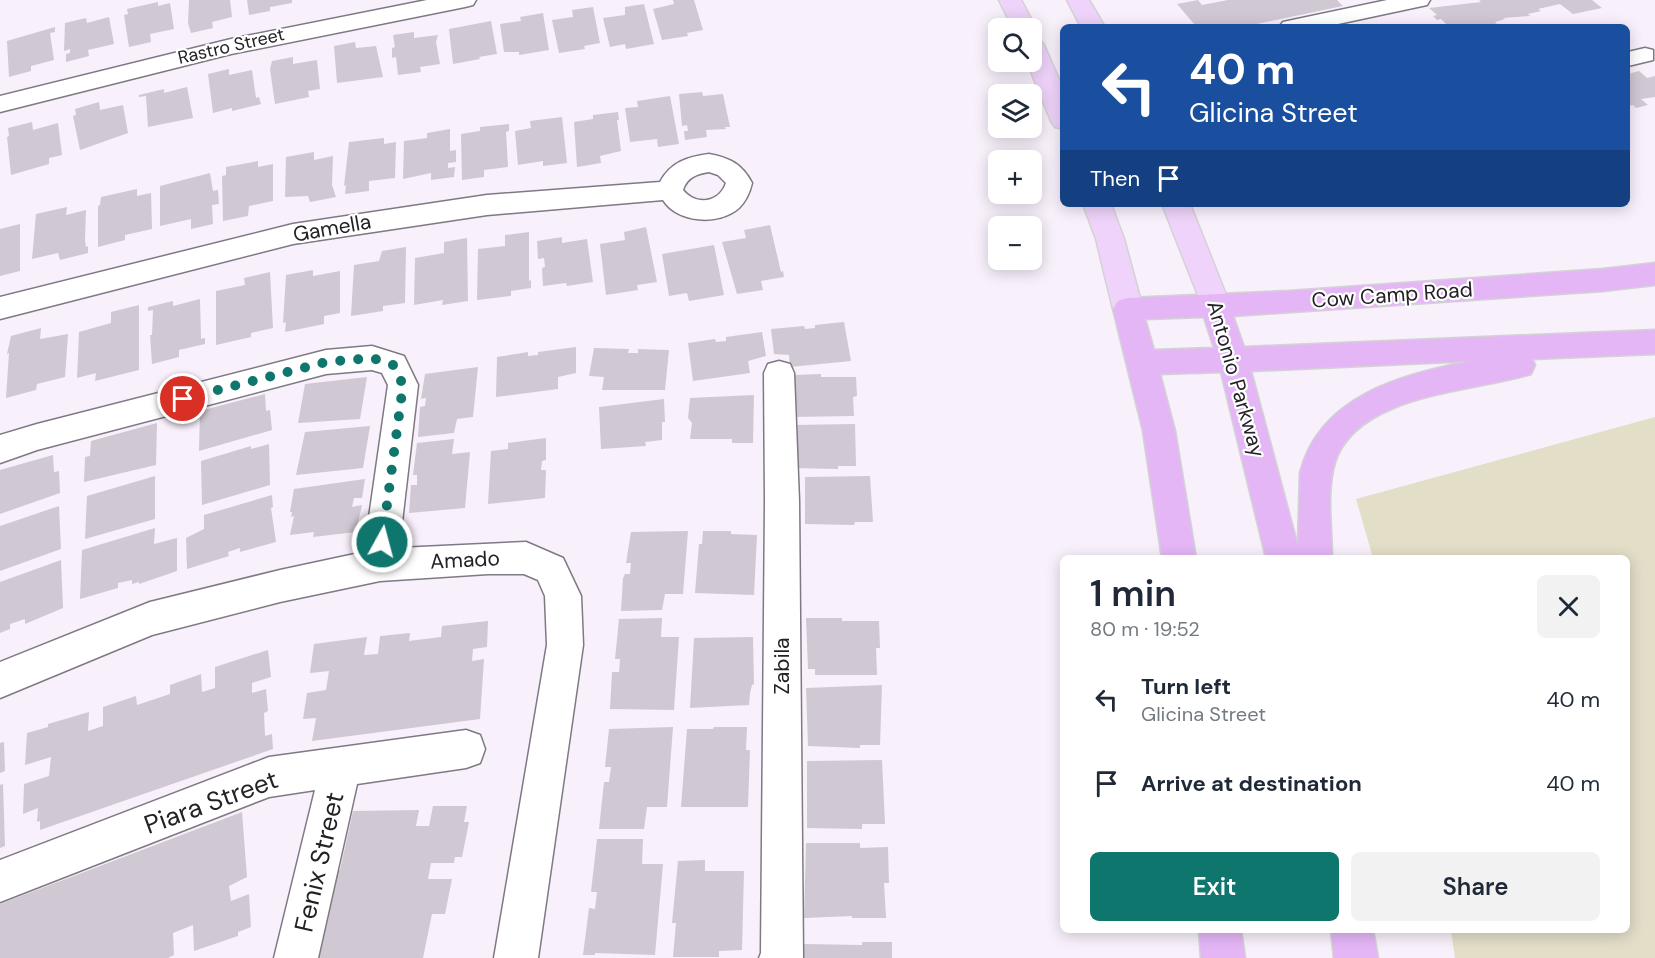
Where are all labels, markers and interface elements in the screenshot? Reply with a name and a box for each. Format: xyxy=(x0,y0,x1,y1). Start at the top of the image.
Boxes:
map controls xyxy=(988,18,1042,270)
button: search xyxy=(988,18,1042,72)
street label: Rastro Street xyxy=(175,22,287,70)
text: 40 m xyxy=(1189,42,1295,97)
icon: left xyxy=(1090,48,1168,126)
button: layers xyxy=(988,84,1042,138)
text: Glicina Street xyxy=(1189,95,1358,130)
button: + xyxy=(988,150,1042,204)
icon: arrive xyxy=(1152,162,1185,195)
text: Then xyxy=(1090,164,1140,193)
street label: Gamella xyxy=(291,207,373,249)
button: − xyxy=(988,216,1042,270)
street label: Cow Camp Road xyxy=(1310,275,1474,315)
street label: Antonio Parkway xyxy=(1200,298,1272,461)
pin xyxy=(157,373,208,424)
icon: arrive xyxy=(166,382,199,415)
position arrow xyxy=(350,510,414,574)
street label: Amado xyxy=(429,544,501,576)
text: 1 min xyxy=(1090,570,1176,617)
button: close xyxy=(1537,575,1600,638)
text: 80 m · 19:52 xyxy=(1090,616,1200,642)
street label: Zabila xyxy=(768,637,796,695)
text: Turn left xyxy=(1141,672,1231,701)
icon: left xyxy=(1090,683,1123,716)
text: 40 m xyxy=(1546,685,1600,714)
text: Glicina Street xyxy=(1141,701,1266,727)
street label: Piara Street xyxy=(139,762,283,842)
icon: arrive xyxy=(1090,767,1123,800)
text: Arrive at destination xyxy=(1141,769,1362,798)
text: 40 m xyxy=(1546,769,1600,798)
street label: Fenix Street xyxy=(286,789,352,935)
button: Exit xyxy=(1090,852,1339,921)
button: Share xyxy=(1351,852,1600,921)

